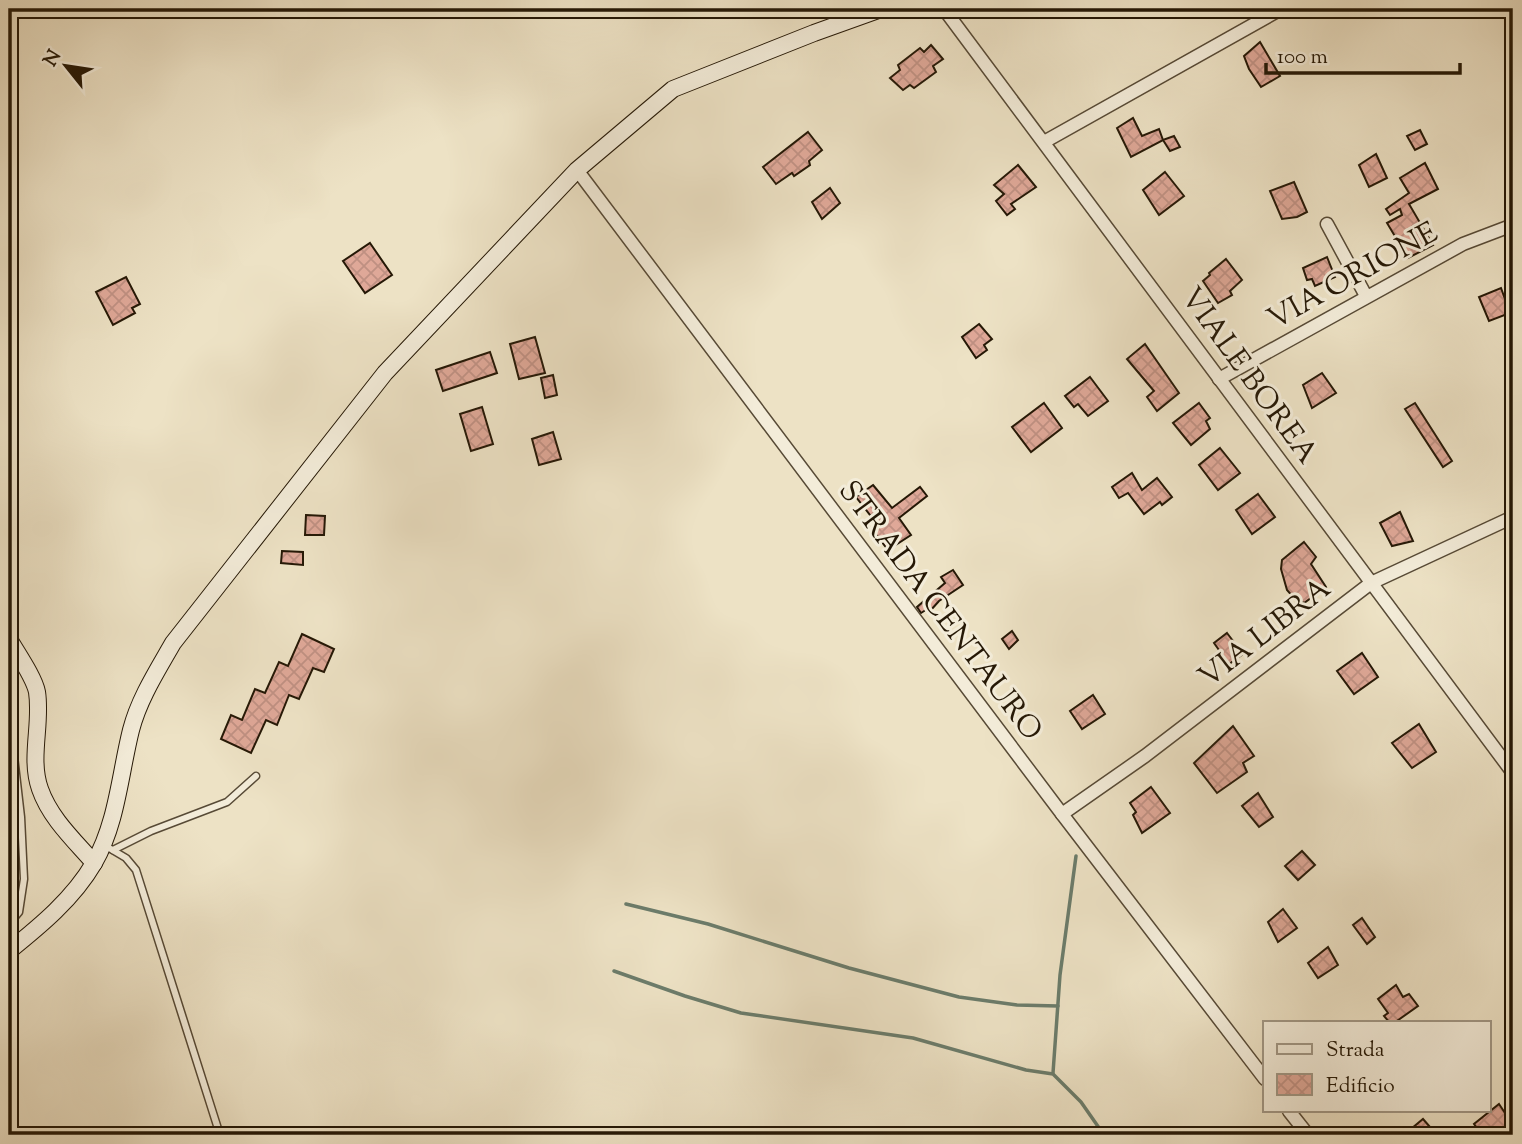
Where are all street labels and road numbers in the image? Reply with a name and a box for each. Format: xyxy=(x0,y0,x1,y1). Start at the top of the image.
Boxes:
street label: VIA ORIONE xyxy=(1260,213,1446,342)
street label: VIALE BOREA xyxy=(1169,279,1327,474)
street label: STRADA CENTAURO xyxy=(827,472,1051,751)
street label: VIA LIBRA xyxy=(1190,569,1341,699)

